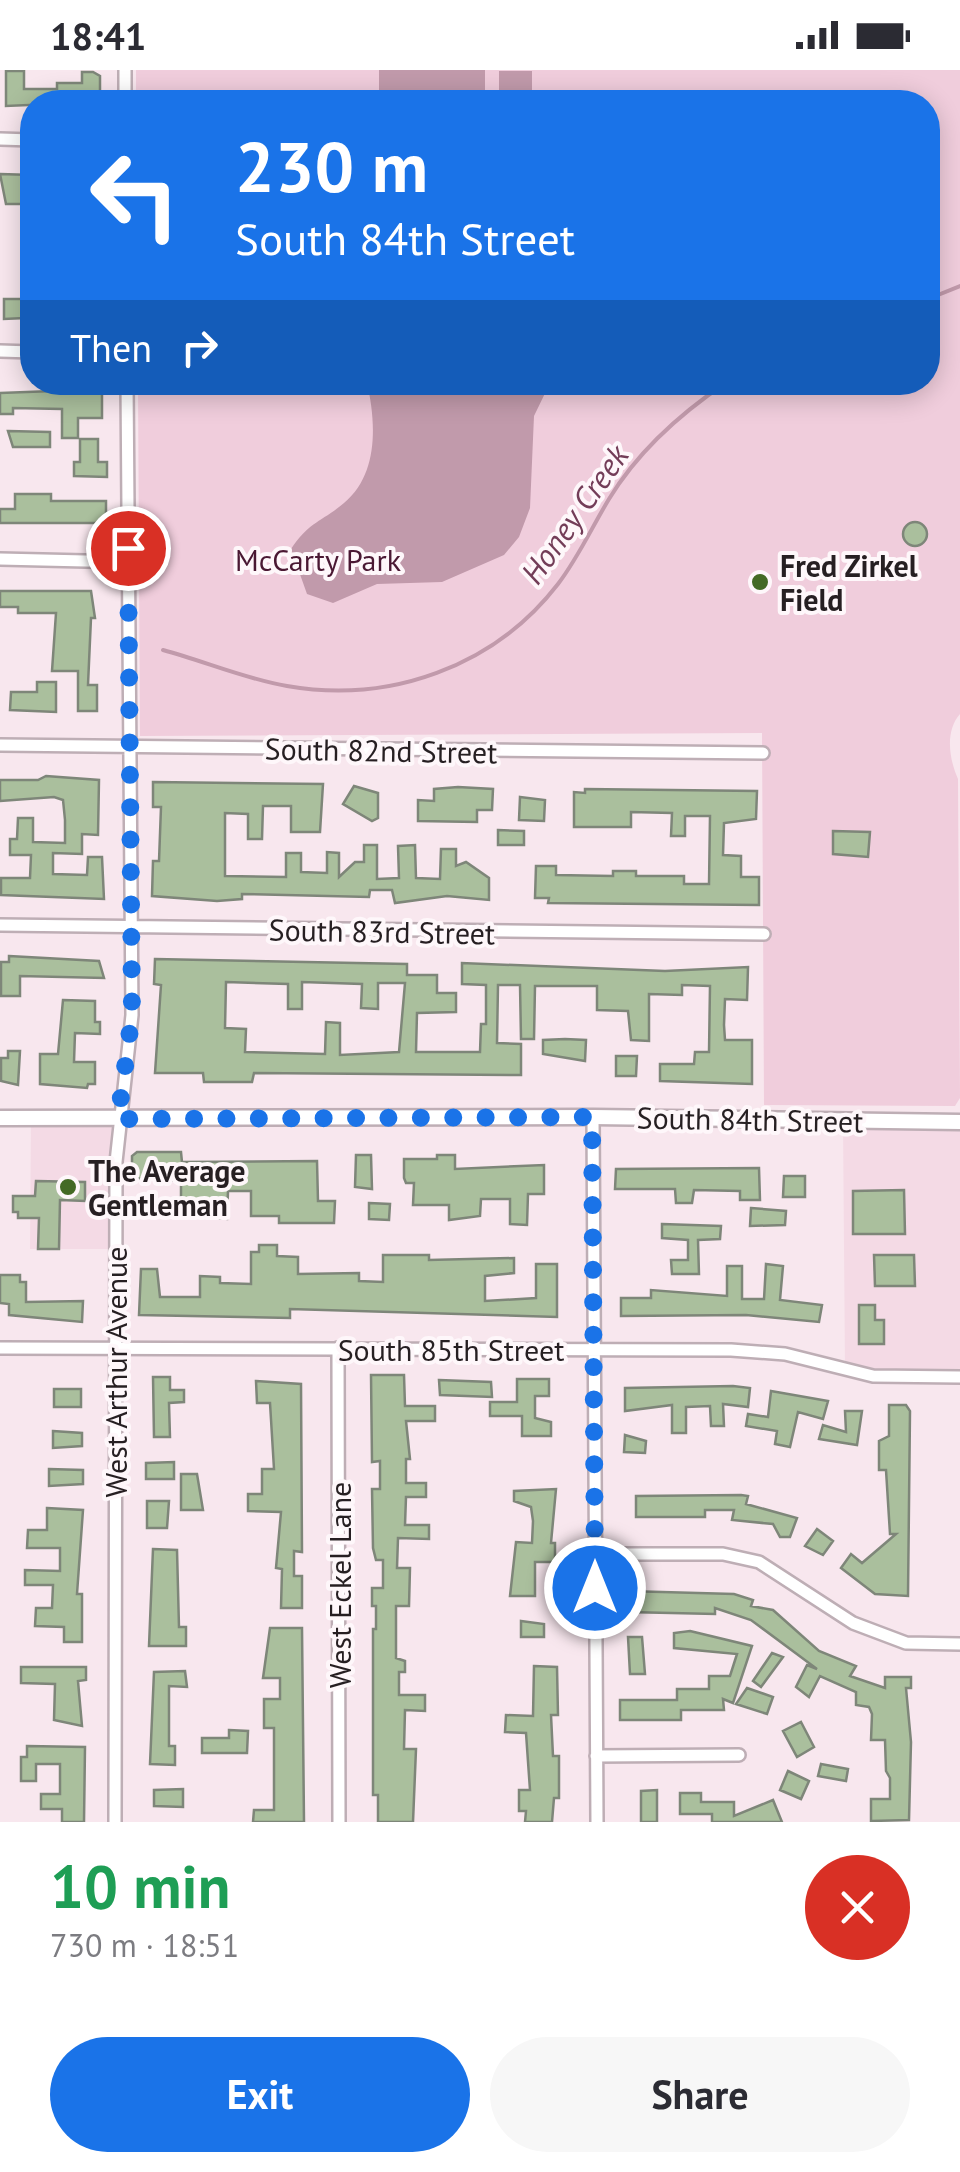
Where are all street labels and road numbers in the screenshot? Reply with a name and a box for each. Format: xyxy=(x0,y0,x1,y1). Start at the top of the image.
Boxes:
street label: South 82nd Street xyxy=(264,728,498,772)
street label: South 83rd Street xyxy=(268,910,496,952)
street label: South 84th Street xyxy=(636,1098,864,1140)
street label: West Arthur Avenue xyxy=(96,1246,135,1498)
street label: South 85th Street xyxy=(338,1330,564,1369)
street label: West Eckel Lane xyxy=(320,1482,359,1688)

